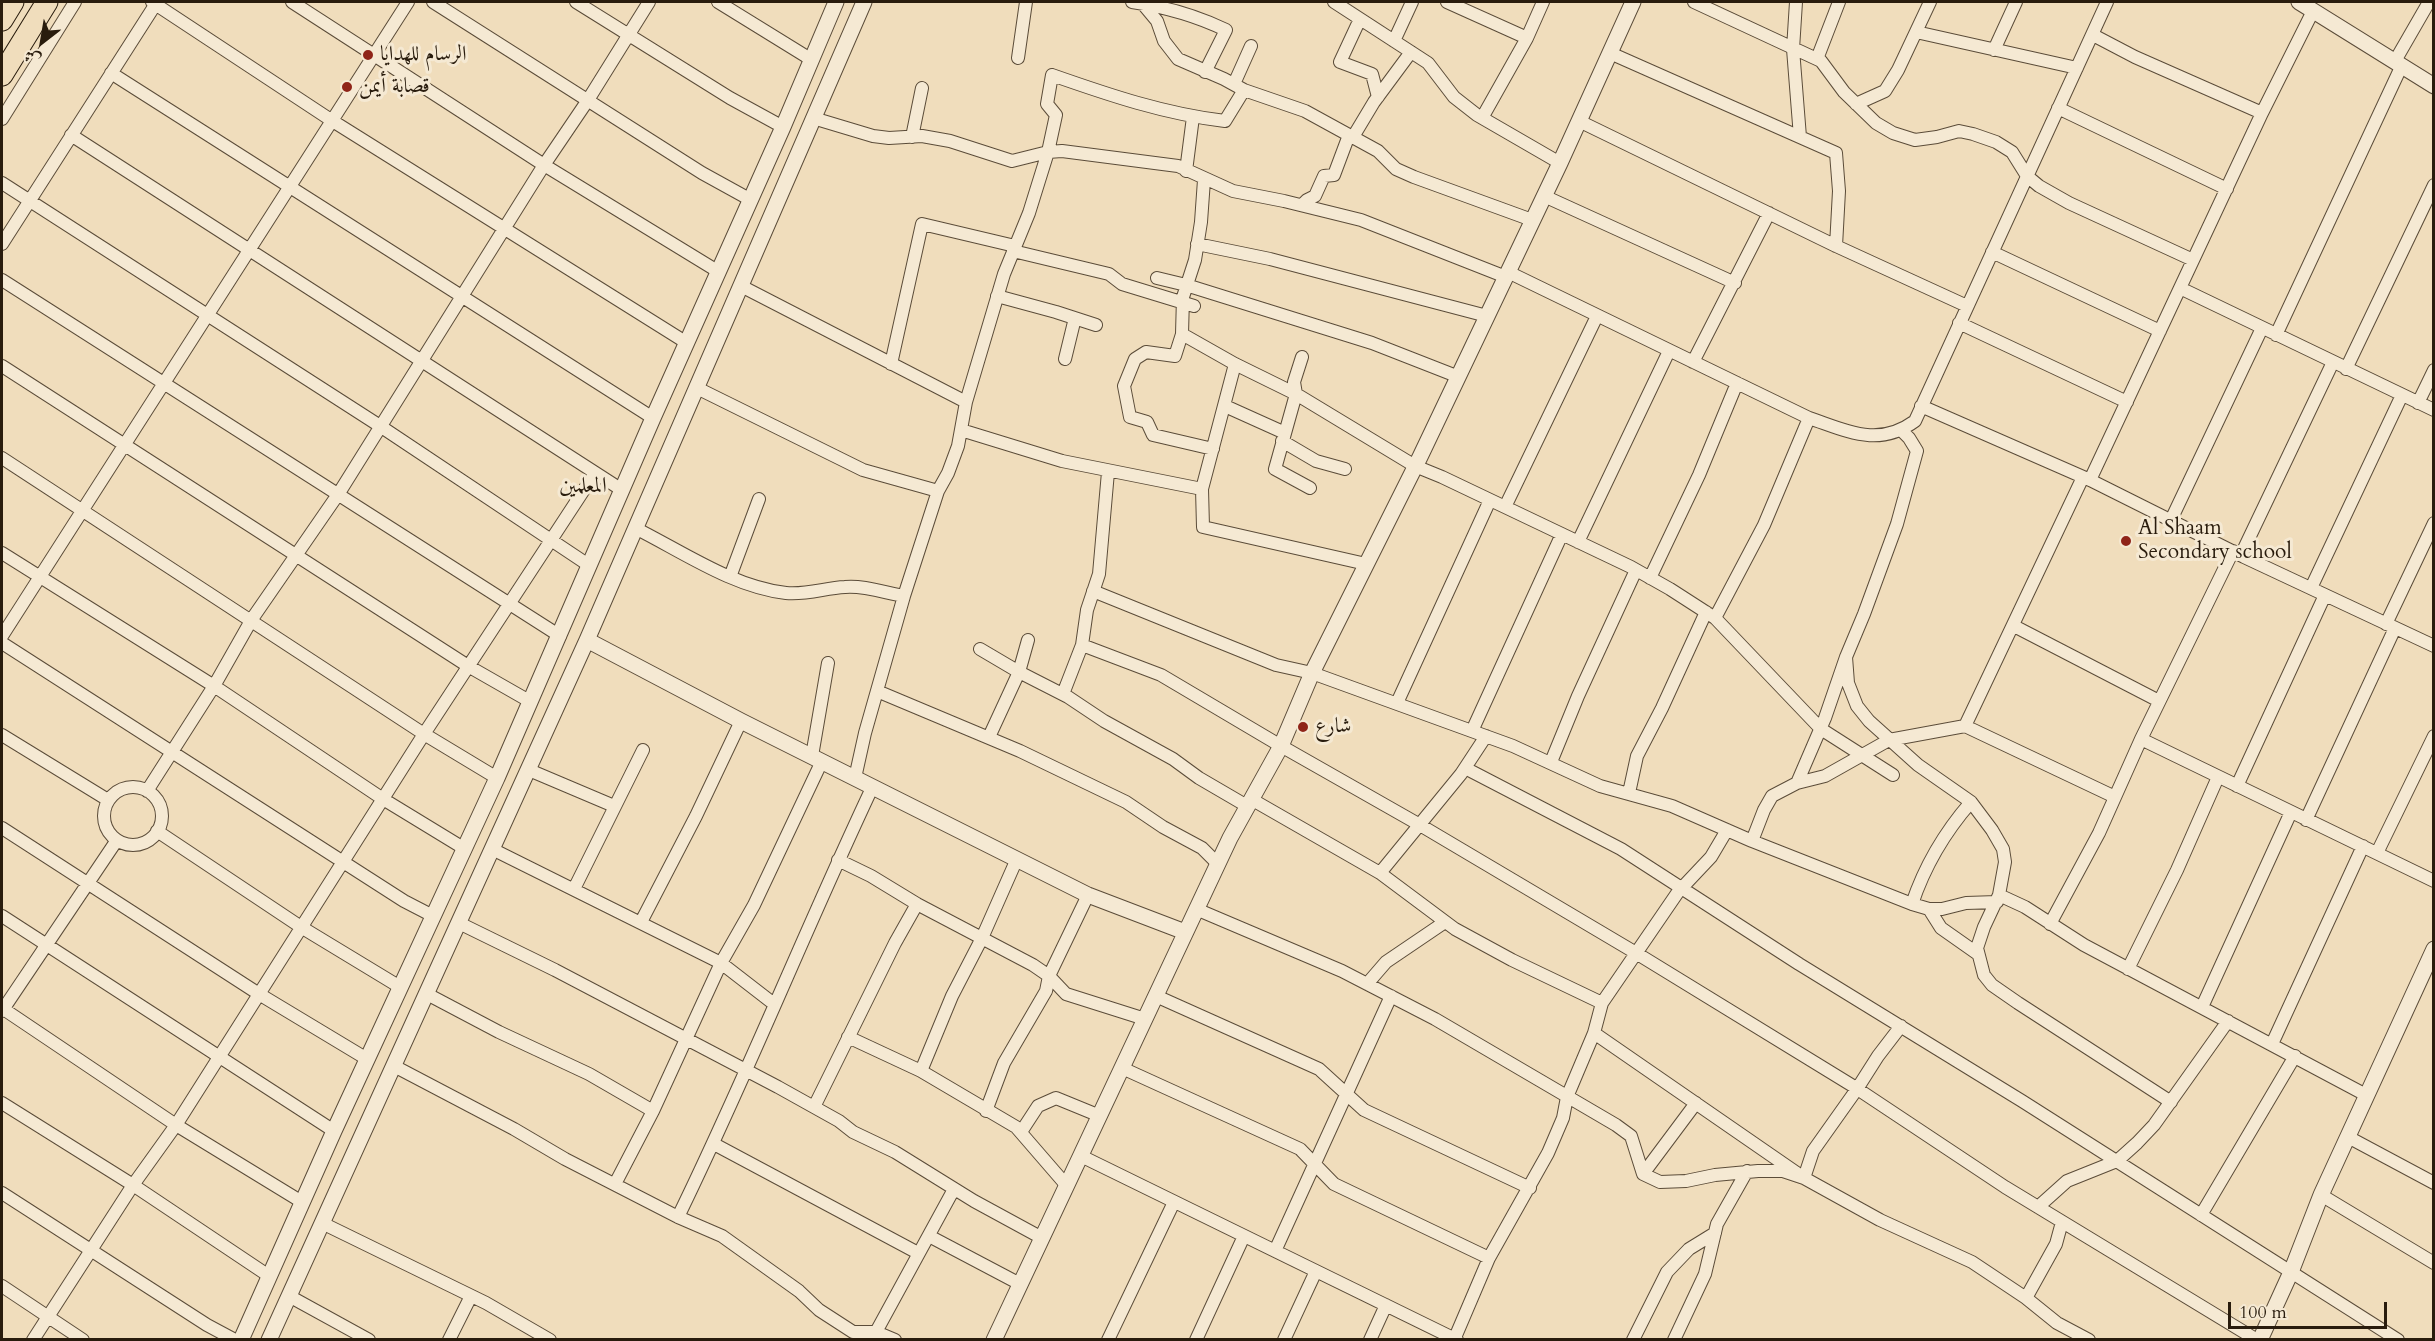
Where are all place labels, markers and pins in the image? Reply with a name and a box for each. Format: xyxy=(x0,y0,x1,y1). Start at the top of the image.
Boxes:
place label: الرسام للهدايا xyxy=(380,42,466,68)
marker: الرسام للهدايا xyxy=(361,48,375,62)
place label: قصابة أيمن xyxy=(359,74,430,100)
marker: قصابة أيمن xyxy=(340,80,354,94)
place label: Al Shaam Secondary school xyxy=(2138,516,2292,566)
marker: Al Shaam Secondary school xyxy=(2119,534,2133,548)
place label: شارع xyxy=(1315,714,1351,740)
marker: شارع xyxy=(1296,720,1310,734)

